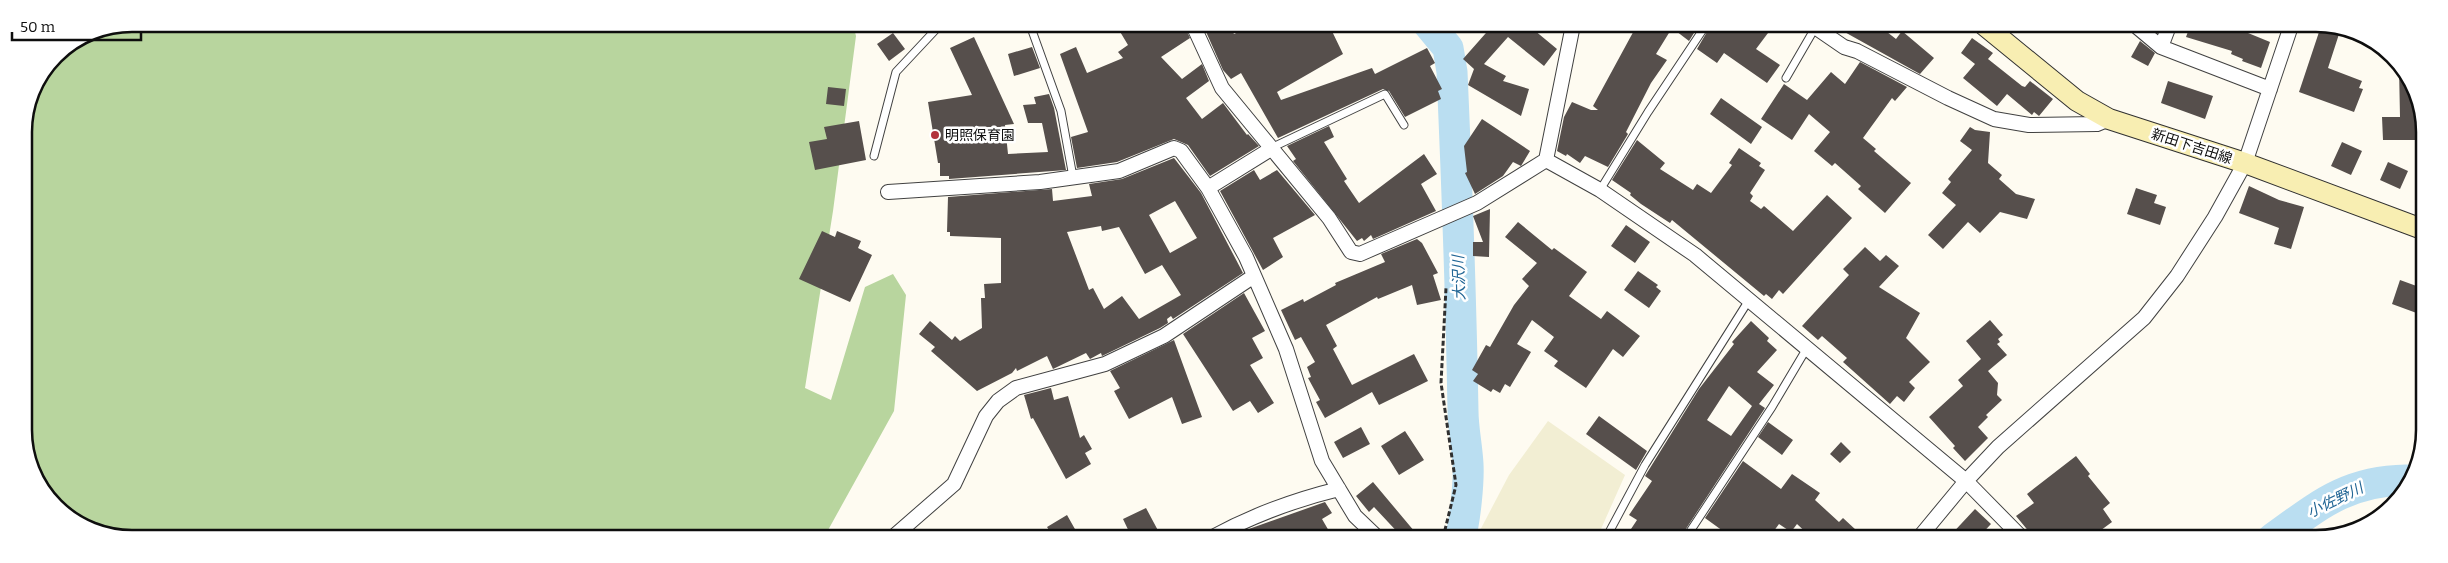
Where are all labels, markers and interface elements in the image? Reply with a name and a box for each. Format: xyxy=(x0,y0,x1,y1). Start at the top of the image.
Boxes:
scale bar xyxy=(12,10,141,42)
text: 50 m xyxy=(20,18,56,36)
street label: 新田下吉田線 xyxy=(2149,125,2234,168)
place label: 明照保育園 xyxy=(945,127,1015,144)
marker: 明照保育園 xyxy=(929,129,941,141)
water label: 大沢川 xyxy=(1449,253,1469,301)
water label: 小佐野川 xyxy=(2304,478,2368,521)

